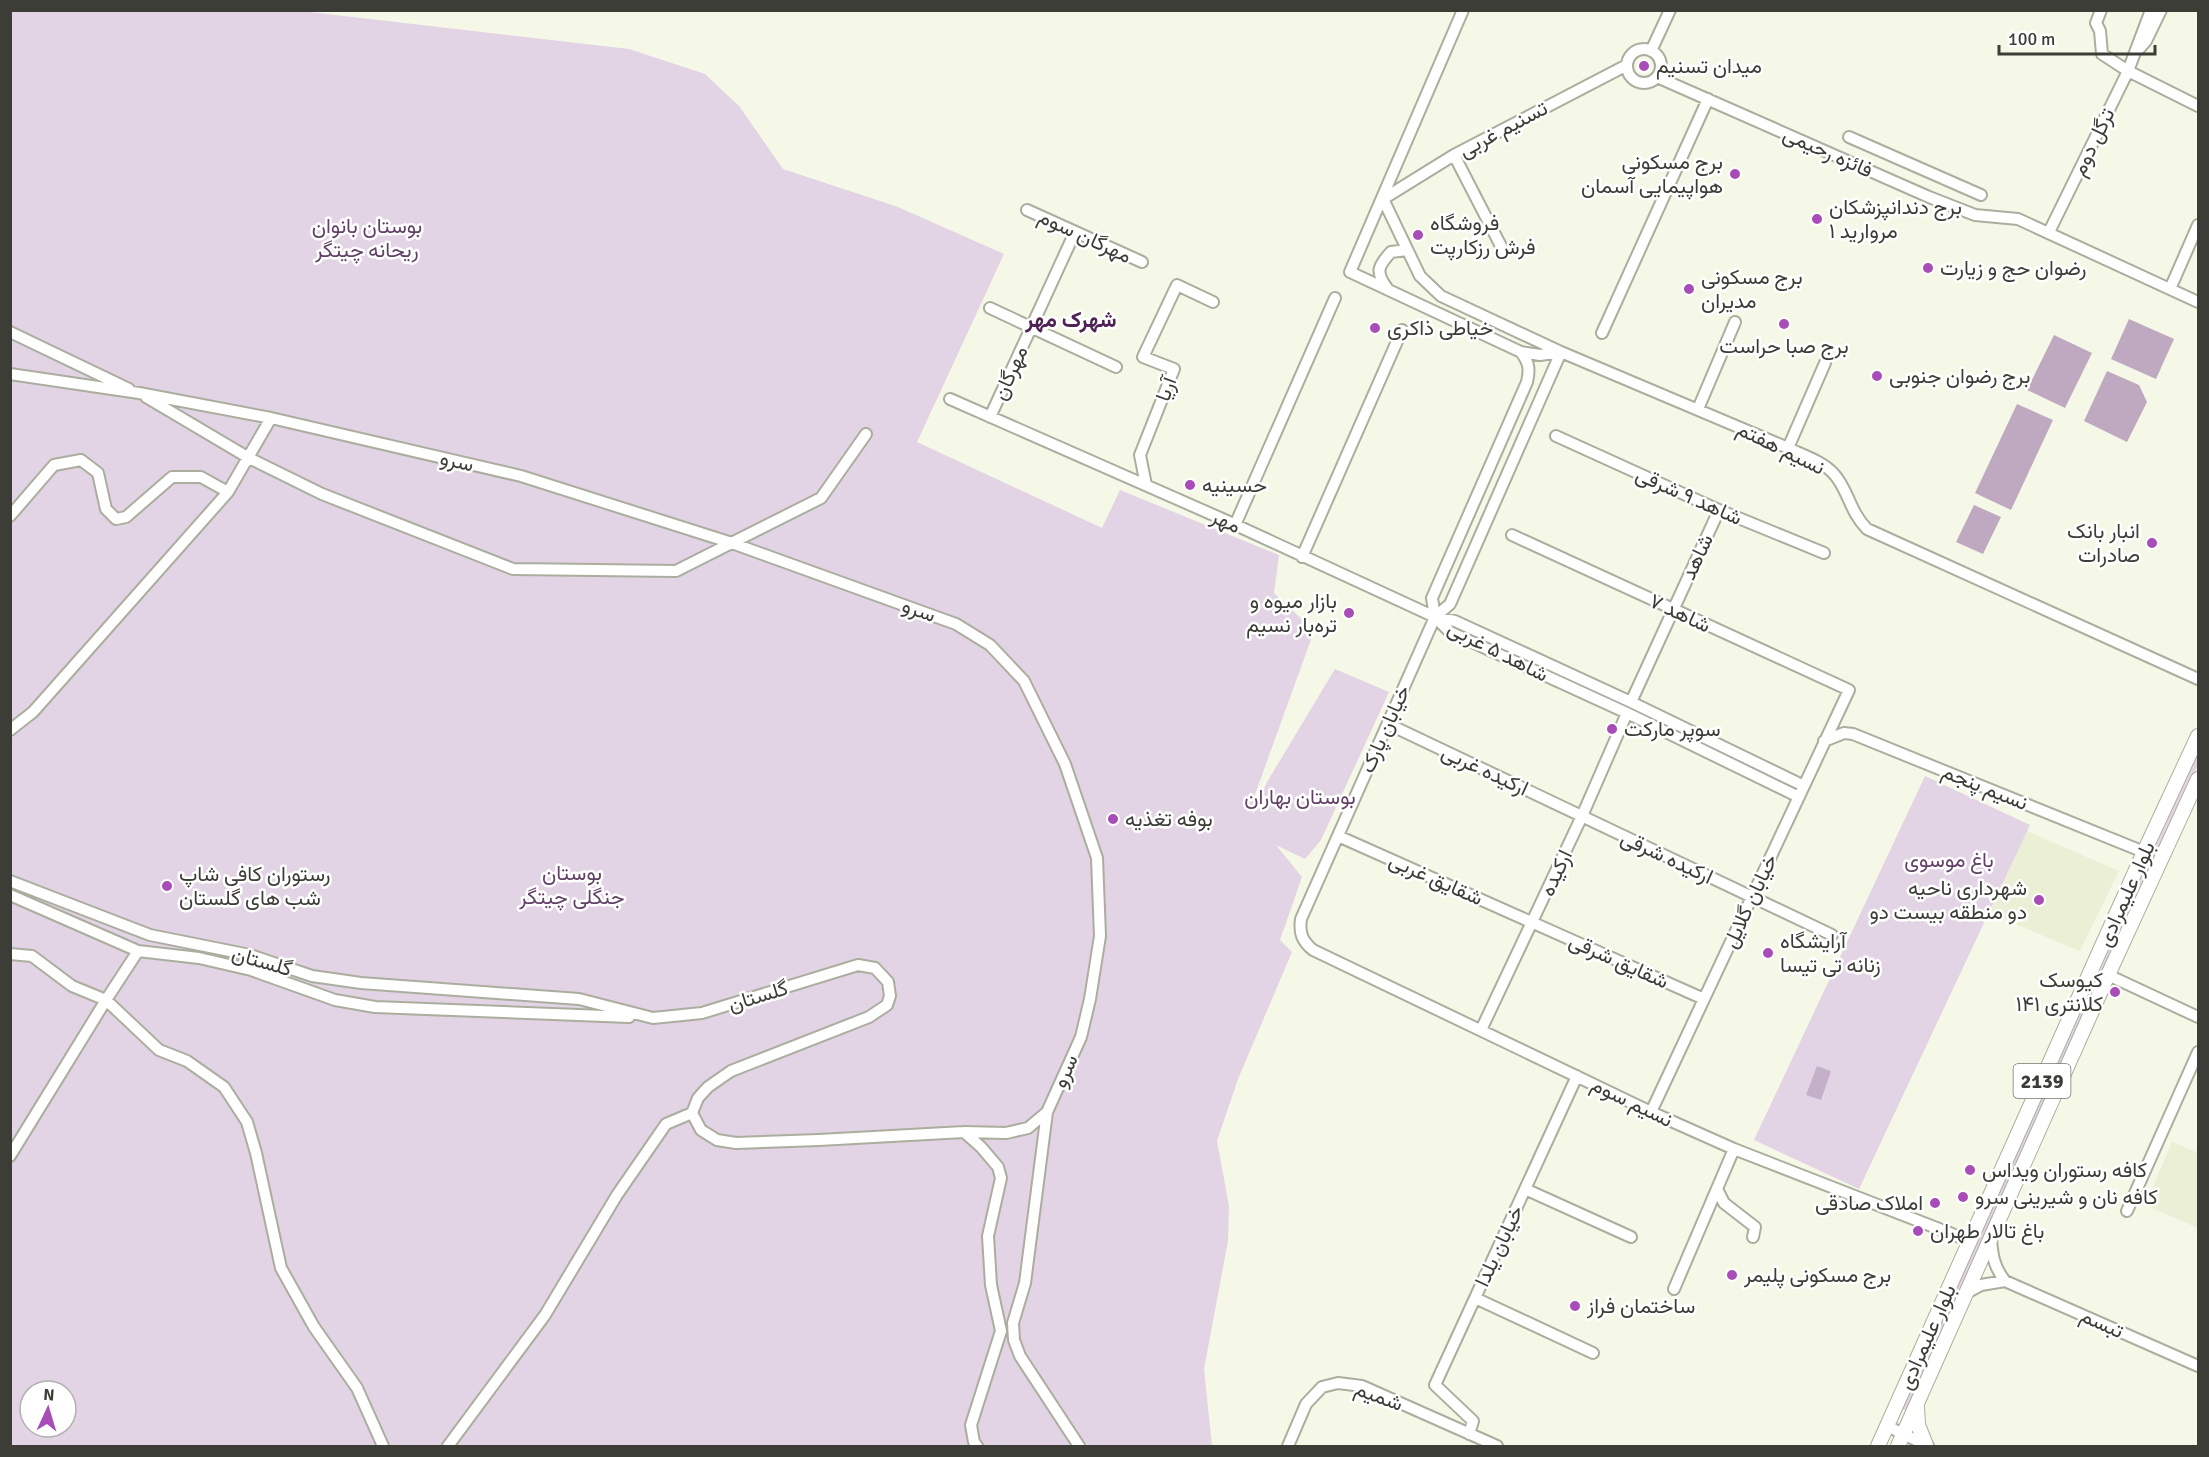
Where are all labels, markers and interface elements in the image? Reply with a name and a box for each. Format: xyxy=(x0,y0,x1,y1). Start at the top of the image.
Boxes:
scale bar xyxy=(1999,18,2155,56)
text: 100 m xyxy=(2008,28,2055,50)
place label: میدان تسنیم xyxy=(1656,53,1762,80)
marker: میدان تسنیم xyxy=(1637,59,1651,73)
street label: تسنیم غربی xyxy=(1454,95,1552,164)
street label: ترگل دوم xyxy=(2065,104,2121,181)
street label: فائزه رحیمی xyxy=(1779,121,1877,183)
place label: برج مسکونی هواپیمایی آسمان xyxy=(1581,149,1723,200)
marker: برج مسکونی هواپیمایی آسمان xyxy=(1728,167,1742,181)
place label: برج دندانپزشکان مروارید ۱ xyxy=(1829,194,1962,244)
street label: مهرگان سوم xyxy=(1034,203,1136,270)
place label: فروشگاه فرش رزکارپت xyxy=(1430,210,1536,261)
marker: برج دندانپزشکان مروارید ۱ xyxy=(1810,212,1824,226)
park label: بوستان بانوان ریحانه چیتگر xyxy=(312,213,422,264)
marker: فروشگاه فرش رزکارپت xyxy=(1411,228,1425,242)
place label: رضوان حج و زیارت xyxy=(1940,255,2086,282)
marker: رضوان حج و زیارت xyxy=(1921,261,1935,275)
place label: برج مسکونی مدیران xyxy=(1701,264,1803,314)
marker: برج مسکونی مدیران xyxy=(1682,282,1696,296)
district label: شهرک مهر xyxy=(1024,306,1117,333)
place label: خیاطی ذاکری xyxy=(1387,315,1493,341)
marker: برج صبا حراست xyxy=(1777,317,1791,331)
marker: خیاطی ذاکری xyxy=(1368,321,1382,335)
place label: برج صبا حراست xyxy=(1719,333,1849,360)
street label: مهرگان xyxy=(987,342,1033,404)
place label: برج رضوان جنوبی xyxy=(1889,363,2030,390)
marker: برج رضوان جنوبی xyxy=(1870,369,1884,383)
street label: آریا xyxy=(1150,371,1183,405)
street label: نسیم هفتم xyxy=(1732,415,1829,481)
street label: سرو xyxy=(438,445,476,477)
street label: شاهد ۹ شرقی xyxy=(1632,461,1746,531)
place label: حسینیه xyxy=(1202,472,1267,498)
marker: حسینیه xyxy=(1183,478,1197,492)
street label: مهر xyxy=(1206,503,1245,539)
place label: انبار بانک صادرات xyxy=(2067,518,2140,568)
street label: شاهد xyxy=(1675,530,1719,584)
marker: انبار بانک صادرات xyxy=(2145,536,2159,550)
place label: بازار میوه و تره‌بار نسیم xyxy=(1246,588,1337,639)
street label: شاهد ۷ xyxy=(1645,588,1715,638)
street label: سرو xyxy=(899,592,939,628)
marker: بازار میوه و تره‌بار نسیم xyxy=(1342,606,1356,620)
street label: شاهد ۵ غربی xyxy=(1443,614,1553,688)
street label: خیابان پارک xyxy=(1354,681,1417,777)
place label: سوپر مارکت xyxy=(1624,716,1721,743)
marker: سوپر مارکت xyxy=(1605,722,1619,736)
street label: ارکیده غربی xyxy=(1437,739,1533,801)
street label: نسیم پنجم xyxy=(1938,758,2032,817)
park label: بوستان بهاران xyxy=(1244,784,1356,810)
place label: بوفه تغذیه xyxy=(1125,806,1213,832)
marker: بوفه تغذیه xyxy=(1106,812,1120,826)
street label: ارکیده شرقی xyxy=(1617,824,1717,890)
street label: بلوار علیمرادی xyxy=(2091,837,2161,951)
street label: ارکیده xyxy=(1534,846,1578,900)
street label: شقایق غربی xyxy=(1385,847,1487,911)
park label: باغ موسوی xyxy=(1904,847,1994,874)
street label: خیابان گلایل xyxy=(1717,850,1783,952)
park label: بوستان جنگلی چیتگر xyxy=(518,860,625,911)
place label: رستوران کافی شاپ شب های گلستان xyxy=(179,861,331,911)
place label: شهرداری ناحیه دو منطقه بیست دو xyxy=(1870,875,2027,925)
marker: رستوران کافی شاپ شب های گلستان xyxy=(160,879,174,893)
marker: شهرداری ناحیه دو منطقه بیست دو xyxy=(2032,893,2046,907)
street label: شقایق شرقی xyxy=(1565,928,1673,994)
place label: آرایشگاه زنانه تی تیسا xyxy=(1780,928,1881,978)
street label: گلستان xyxy=(229,940,295,982)
marker: آرایشگاه زنانه تی تیسا xyxy=(1761,946,1775,960)
place label: کیوسک کلانتری ۱۴۱ xyxy=(2016,967,2103,1017)
street label: گلستان xyxy=(725,975,791,1017)
marker: کیوسک کلانتری ۱۴۱ xyxy=(2108,985,2122,999)
street label: سرو xyxy=(1046,1050,1084,1092)
road number: 2139 xyxy=(2014,1064,2070,1098)
street label: نسیم سوم xyxy=(1586,1071,1677,1134)
place label: کافه رستوران ویداس xyxy=(1982,1157,2147,1183)
marker: کافه رستوران ویداس xyxy=(1963,1163,1977,1177)
place label: کافه نان و شیرینی سرو xyxy=(1975,1184,2158,1210)
place label: املاک صادقی xyxy=(1815,1190,1923,1216)
marker: کافه نان و شیرینی سرو xyxy=(1956,1190,1970,1204)
marker: املاک صادقی xyxy=(1928,1196,1942,1210)
street label: خیابان یلدا xyxy=(1469,1201,1529,1291)
place label: باغ تالار طهران xyxy=(1930,1218,2044,1245)
marker: باغ تالار طهران xyxy=(1911,1224,1925,1238)
place label: برج مسکونی پلیمر xyxy=(1743,1262,1891,1289)
marker: برج مسکونی پلیمر xyxy=(1725,1268,1739,1282)
street label: بلوار علیمرادی xyxy=(1892,1280,1962,1394)
place label: ساختمان فراز xyxy=(1586,1293,1695,1319)
marker: ساختمان فراز xyxy=(1568,1299,1582,1313)
street label: تبسم xyxy=(2076,1302,2128,1345)
street label: شمیم xyxy=(1351,1375,1407,1418)
north arrow xyxy=(18,1379,78,1439)
text: N xyxy=(43,1385,55,1405)

